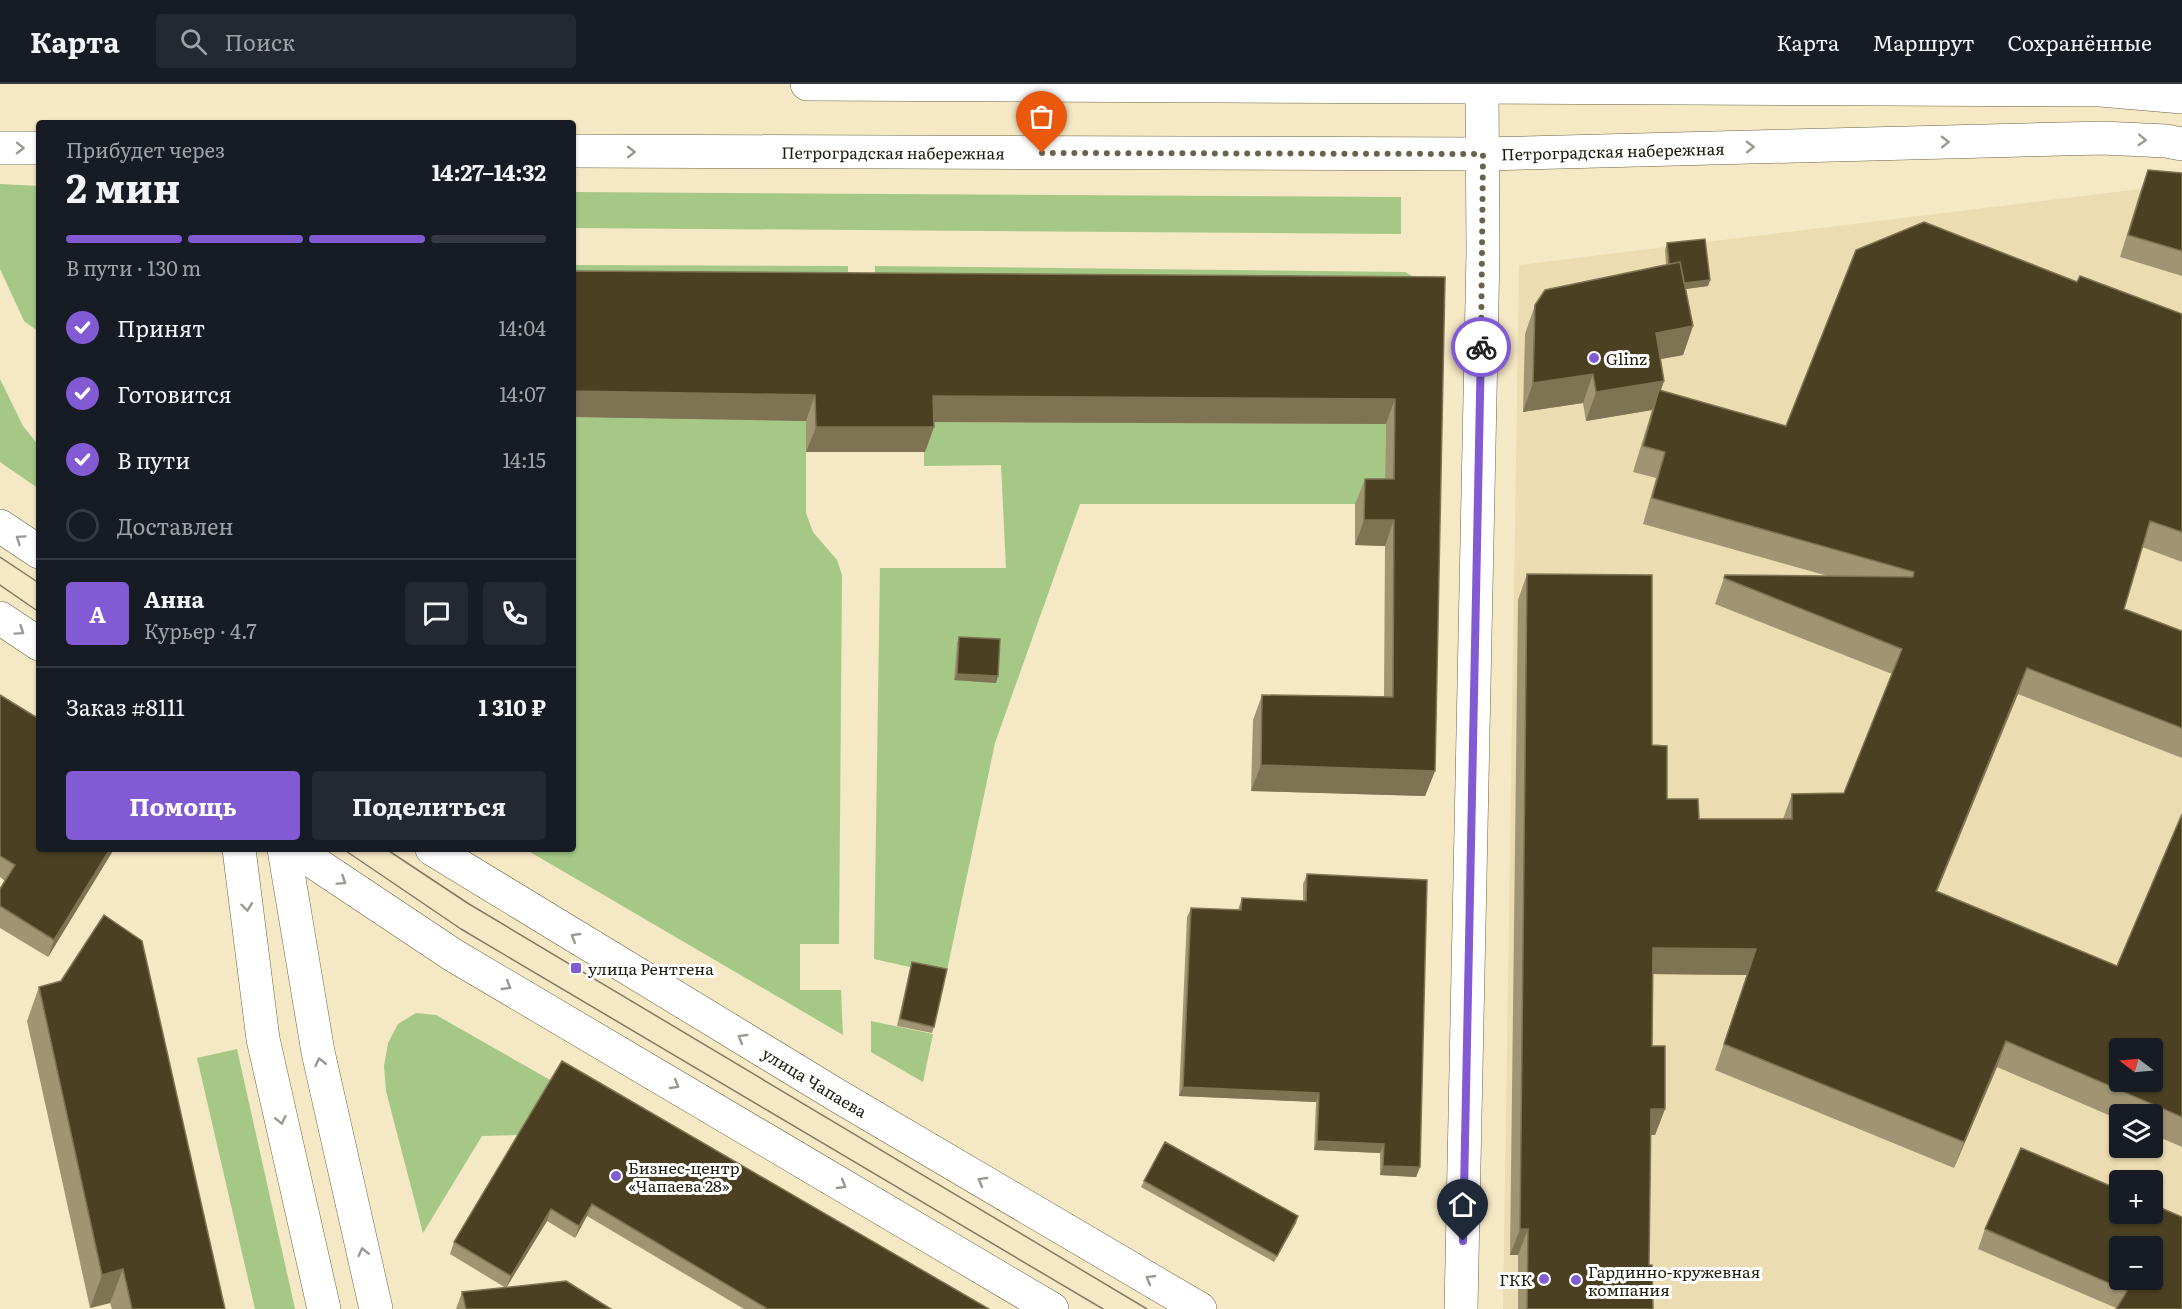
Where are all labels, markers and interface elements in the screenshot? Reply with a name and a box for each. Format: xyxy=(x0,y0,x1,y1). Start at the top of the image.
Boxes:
search box xyxy=(156,14,576,68)
text: Карта xyxy=(30,20,120,62)
icon: search xyxy=(177,25,210,58)
text: Поиск xyxy=(225,25,295,58)
text: Карта xyxy=(1776,26,1839,57)
text: Маршрут xyxy=(1872,26,1974,57)
text: Сохранённые xyxy=(2007,26,2152,57)
pin xyxy=(1016,91,1067,153)
icon: bag xyxy=(1025,100,1058,133)
text: Прибудет через xyxy=(66,134,225,164)
one-way arrow xyxy=(2138,134,2147,147)
street label: Петроградская набережная xyxy=(1501,136,1725,166)
one-way arrow xyxy=(1941,136,1950,149)
street label: Петроградская набережная xyxy=(781,140,1005,164)
one-way arrow xyxy=(1746,141,1755,153)
one-way arrow xyxy=(15,142,24,154)
one-way arrow xyxy=(627,146,636,158)
text: 14:27–14:32 xyxy=(432,155,546,188)
text: 2 мин xyxy=(66,157,180,215)
text: В пути · 130 m xyxy=(66,252,201,282)
icon: check xyxy=(66,311,99,344)
text: Принят xyxy=(117,311,205,344)
text: 14:04 xyxy=(498,312,546,342)
courier xyxy=(1451,317,1511,377)
icon: bike xyxy=(1465,331,1498,364)
place label: Glinz xyxy=(1606,346,1647,370)
marker: Glinz xyxy=(1587,351,1601,365)
icon: check xyxy=(66,377,99,410)
text: Готовится xyxy=(117,377,232,410)
text: 14:07 xyxy=(499,378,546,408)
icon: check xyxy=(66,443,99,476)
text: В пути xyxy=(117,443,190,476)
text: 14:15 xyxy=(503,444,546,474)
text: Доставлен xyxy=(117,509,234,542)
one-way arrow xyxy=(15,535,26,546)
text: Анна xyxy=(144,582,204,615)
button: chat xyxy=(405,582,468,645)
button: phone xyxy=(483,582,546,645)
text: А xyxy=(89,597,106,630)
text: Курьер · 4.7 xyxy=(144,615,257,645)
one-way arrow xyxy=(13,624,24,635)
text: Заказ #8111 xyxy=(66,690,185,723)
text: 1 310 ₽ xyxy=(478,690,546,723)
button: Помощь xyxy=(66,771,300,840)
button: Поделиться xyxy=(312,771,546,840)
one-way arrow xyxy=(336,874,347,885)
one-way arrow xyxy=(240,902,252,912)
one-way arrow xyxy=(571,933,581,945)
place label: улица Рентгена xyxy=(588,956,714,980)
marker: улица Рентгена xyxy=(569,961,583,975)
one-way arrow xyxy=(501,979,511,990)
one-way arrow xyxy=(738,1034,748,1046)
north arrow xyxy=(2109,1038,2163,1092)
map controls xyxy=(2109,1038,2163,1290)
street label: улица Чапаева xyxy=(758,1041,872,1123)
one-way arrow xyxy=(314,1057,327,1067)
one-way arrow xyxy=(669,1078,679,1090)
button: layers xyxy=(2109,1104,2163,1158)
one-way arrow xyxy=(274,1115,287,1125)
place label: Бизнес-центр «Чапаева 28» xyxy=(628,1155,740,1197)
marker: Бизнес-центр «Чапаева 28» xyxy=(609,1169,623,1183)
button: + xyxy=(2109,1170,2163,1224)
one-way arrow xyxy=(978,1176,988,1188)
one-way arrow xyxy=(836,1177,846,1189)
pin xyxy=(1437,1179,1488,1241)
icon: home xyxy=(1446,1188,1479,1221)
button: − xyxy=(2109,1236,2163,1290)
one-way arrow xyxy=(357,1247,370,1257)
place label: Гардинно-кружевная компания xyxy=(1588,1259,1760,1301)
place label: ГКК xyxy=(1499,1267,1532,1291)
marker: ГКК xyxy=(1537,1272,1551,1286)
marker: Гардинно-кружевная компания xyxy=(1569,1273,1583,1287)
one-way arrow xyxy=(1146,1275,1156,1287)

